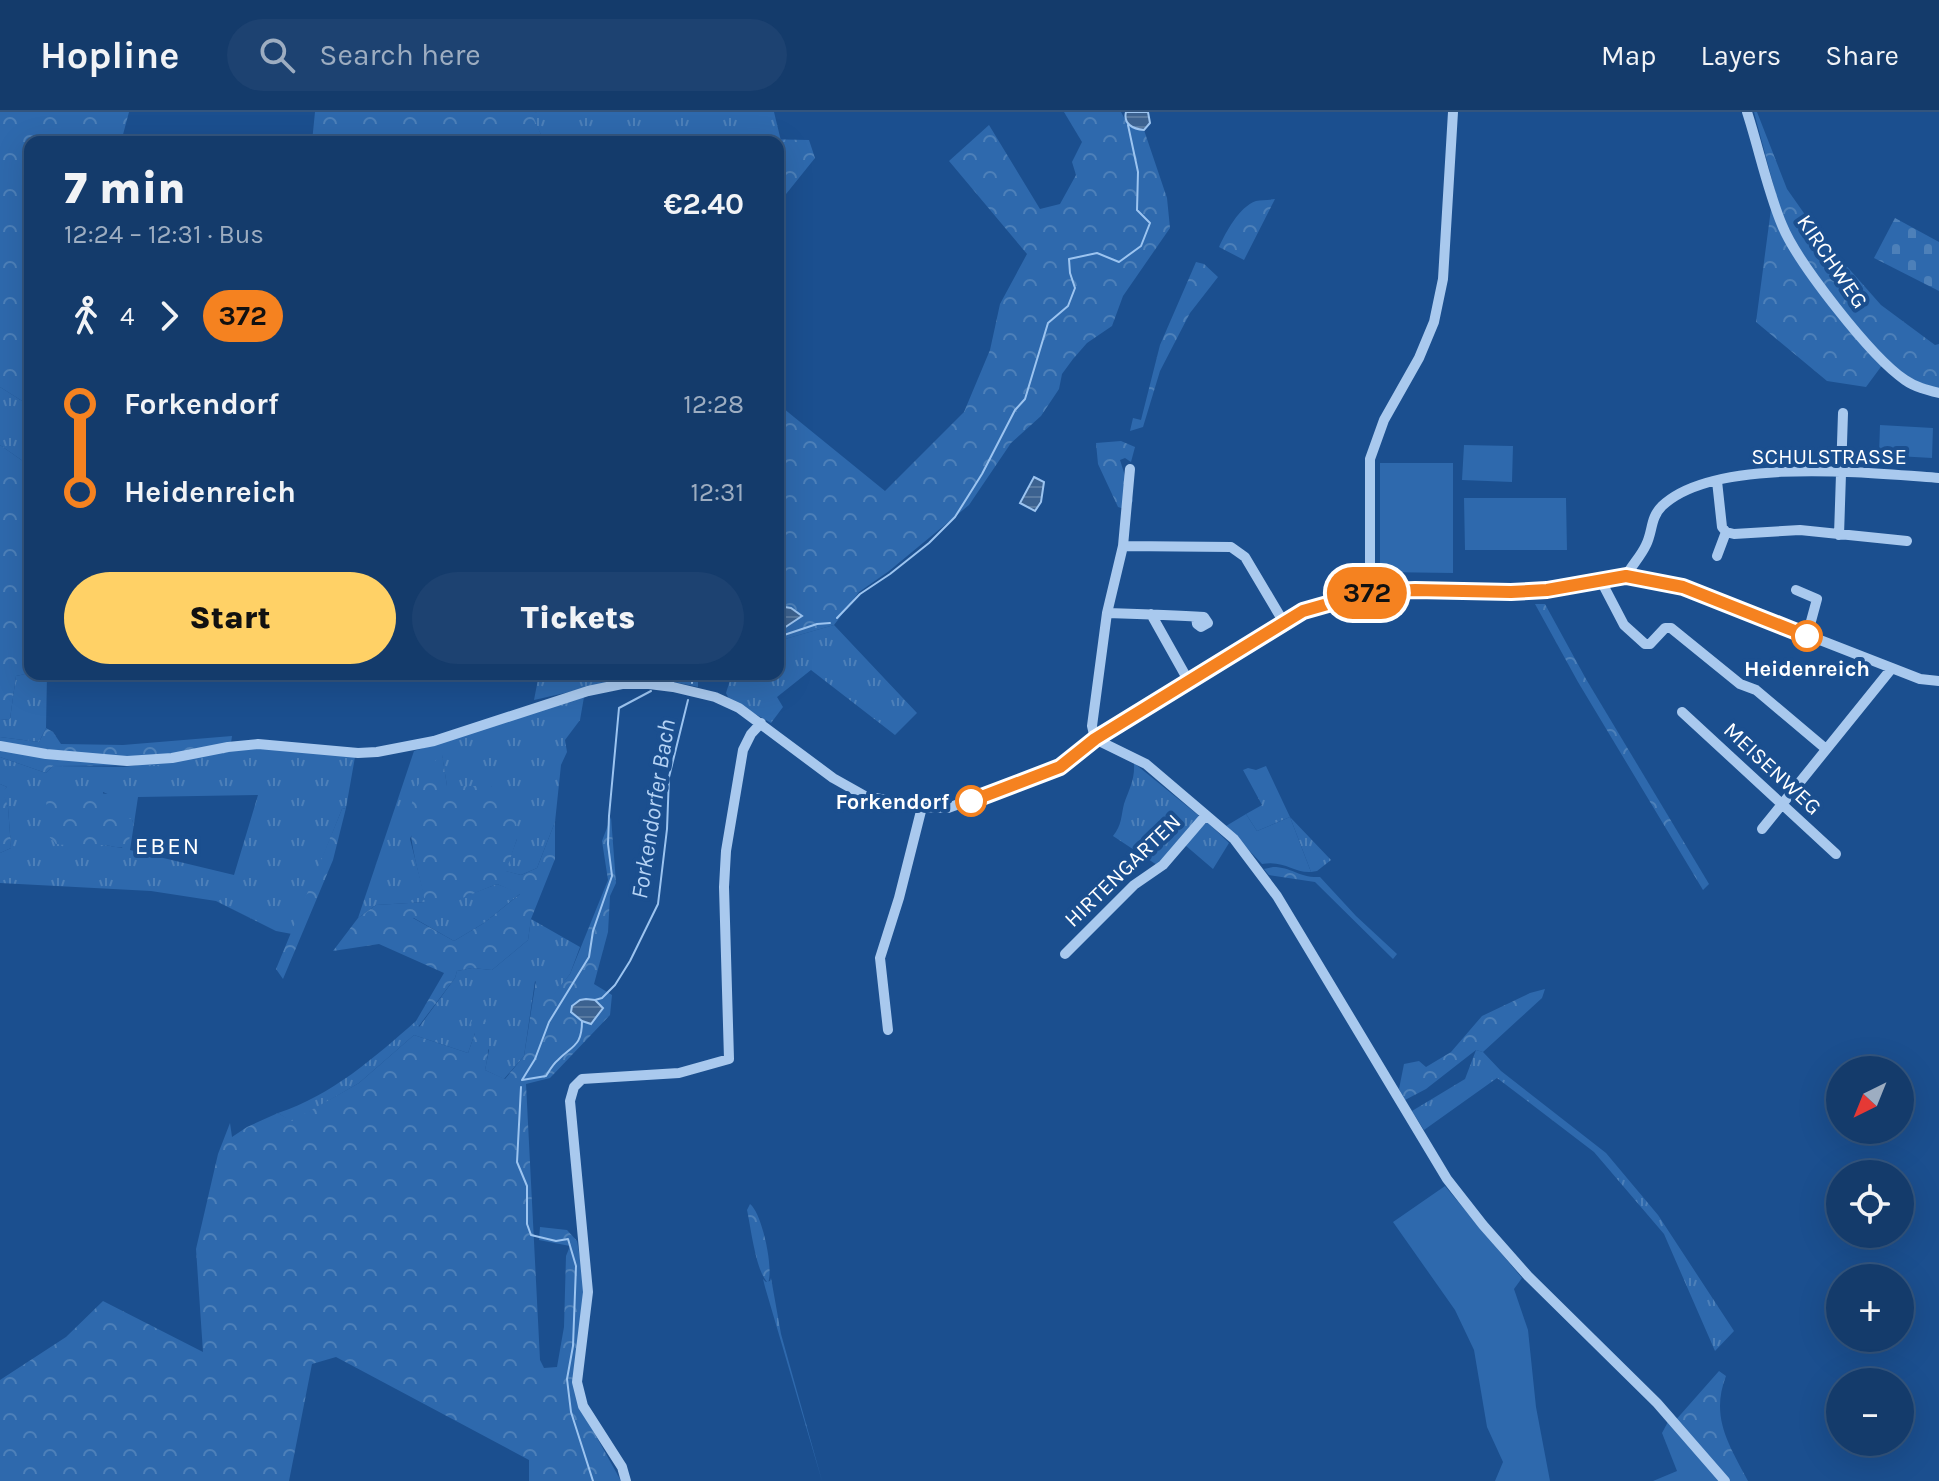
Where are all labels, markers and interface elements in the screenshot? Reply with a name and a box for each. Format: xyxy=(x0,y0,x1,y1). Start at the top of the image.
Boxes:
search box xyxy=(227,19,787,91)
text: Hopline xyxy=(40,33,179,78)
icon: search xyxy=(255,33,299,77)
text: Search here xyxy=(319,37,481,73)
text: Map xyxy=(1601,39,1656,72)
text: Layers xyxy=(1700,39,1781,72)
text: Share xyxy=(1825,39,1899,72)
text: 7 min xyxy=(64,163,186,214)
text: €2.40 xyxy=(664,186,744,222)
street label: KIRCHWEG xyxy=(1791,210,1873,313)
text: 12:24 – 12:31 · Bus xyxy=(64,219,264,250)
icon: walk xyxy=(64,294,108,338)
icon: forward xyxy=(147,294,191,338)
text: 372 xyxy=(219,299,267,332)
text: 4 xyxy=(120,301,135,332)
text: Forkendorf xyxy=(124,386,279,422)
text: 12:28 xyxy=(683,389,744,420)
street label: SCHULSTRASSE xyxy=(1751,444,1907,470)
text: Heidenreich xyxy=(124,474,296,510)
text: 12:31 xyxy=(690,477,744,508)
line badge: 372 xyxy=(1321,567,1413,619)
button: Start xyxy=(64,572,396,664)
button: Tickets xyxy=(412,572,744,664)
text: 372 xyxy=(1343,576,1391,609)
marker: Heidenreich xyxy=(1792,621,1822,651)
place label: Heidenreich xyxy=(1744,656,1870,682)
water label: Forkendorfer Bach xyxy=(625,717,681,901)
street label: MEISENWEG xyxy=(1718,717,1827,821)
marker: Forkendorf xyxy=(956,786,986,816)
place label: Forkendorf xyxy=(836,789,950,815)
street label: HIRTENGARTEN xyxy=(1059,809,1186,933)
district label: EBEN xyxy=(135,832,201,860)
north arrow xyxy=(1826,1056,1914,1144)
map controls xyxy=(1826,1056,1914,1456)
button: locate xyxy=(1826,1160,1914,1248)
button: + xyxy=(1826,1264,1914,1352)
button: − xyxy=(1826,1368,1914,1456)

